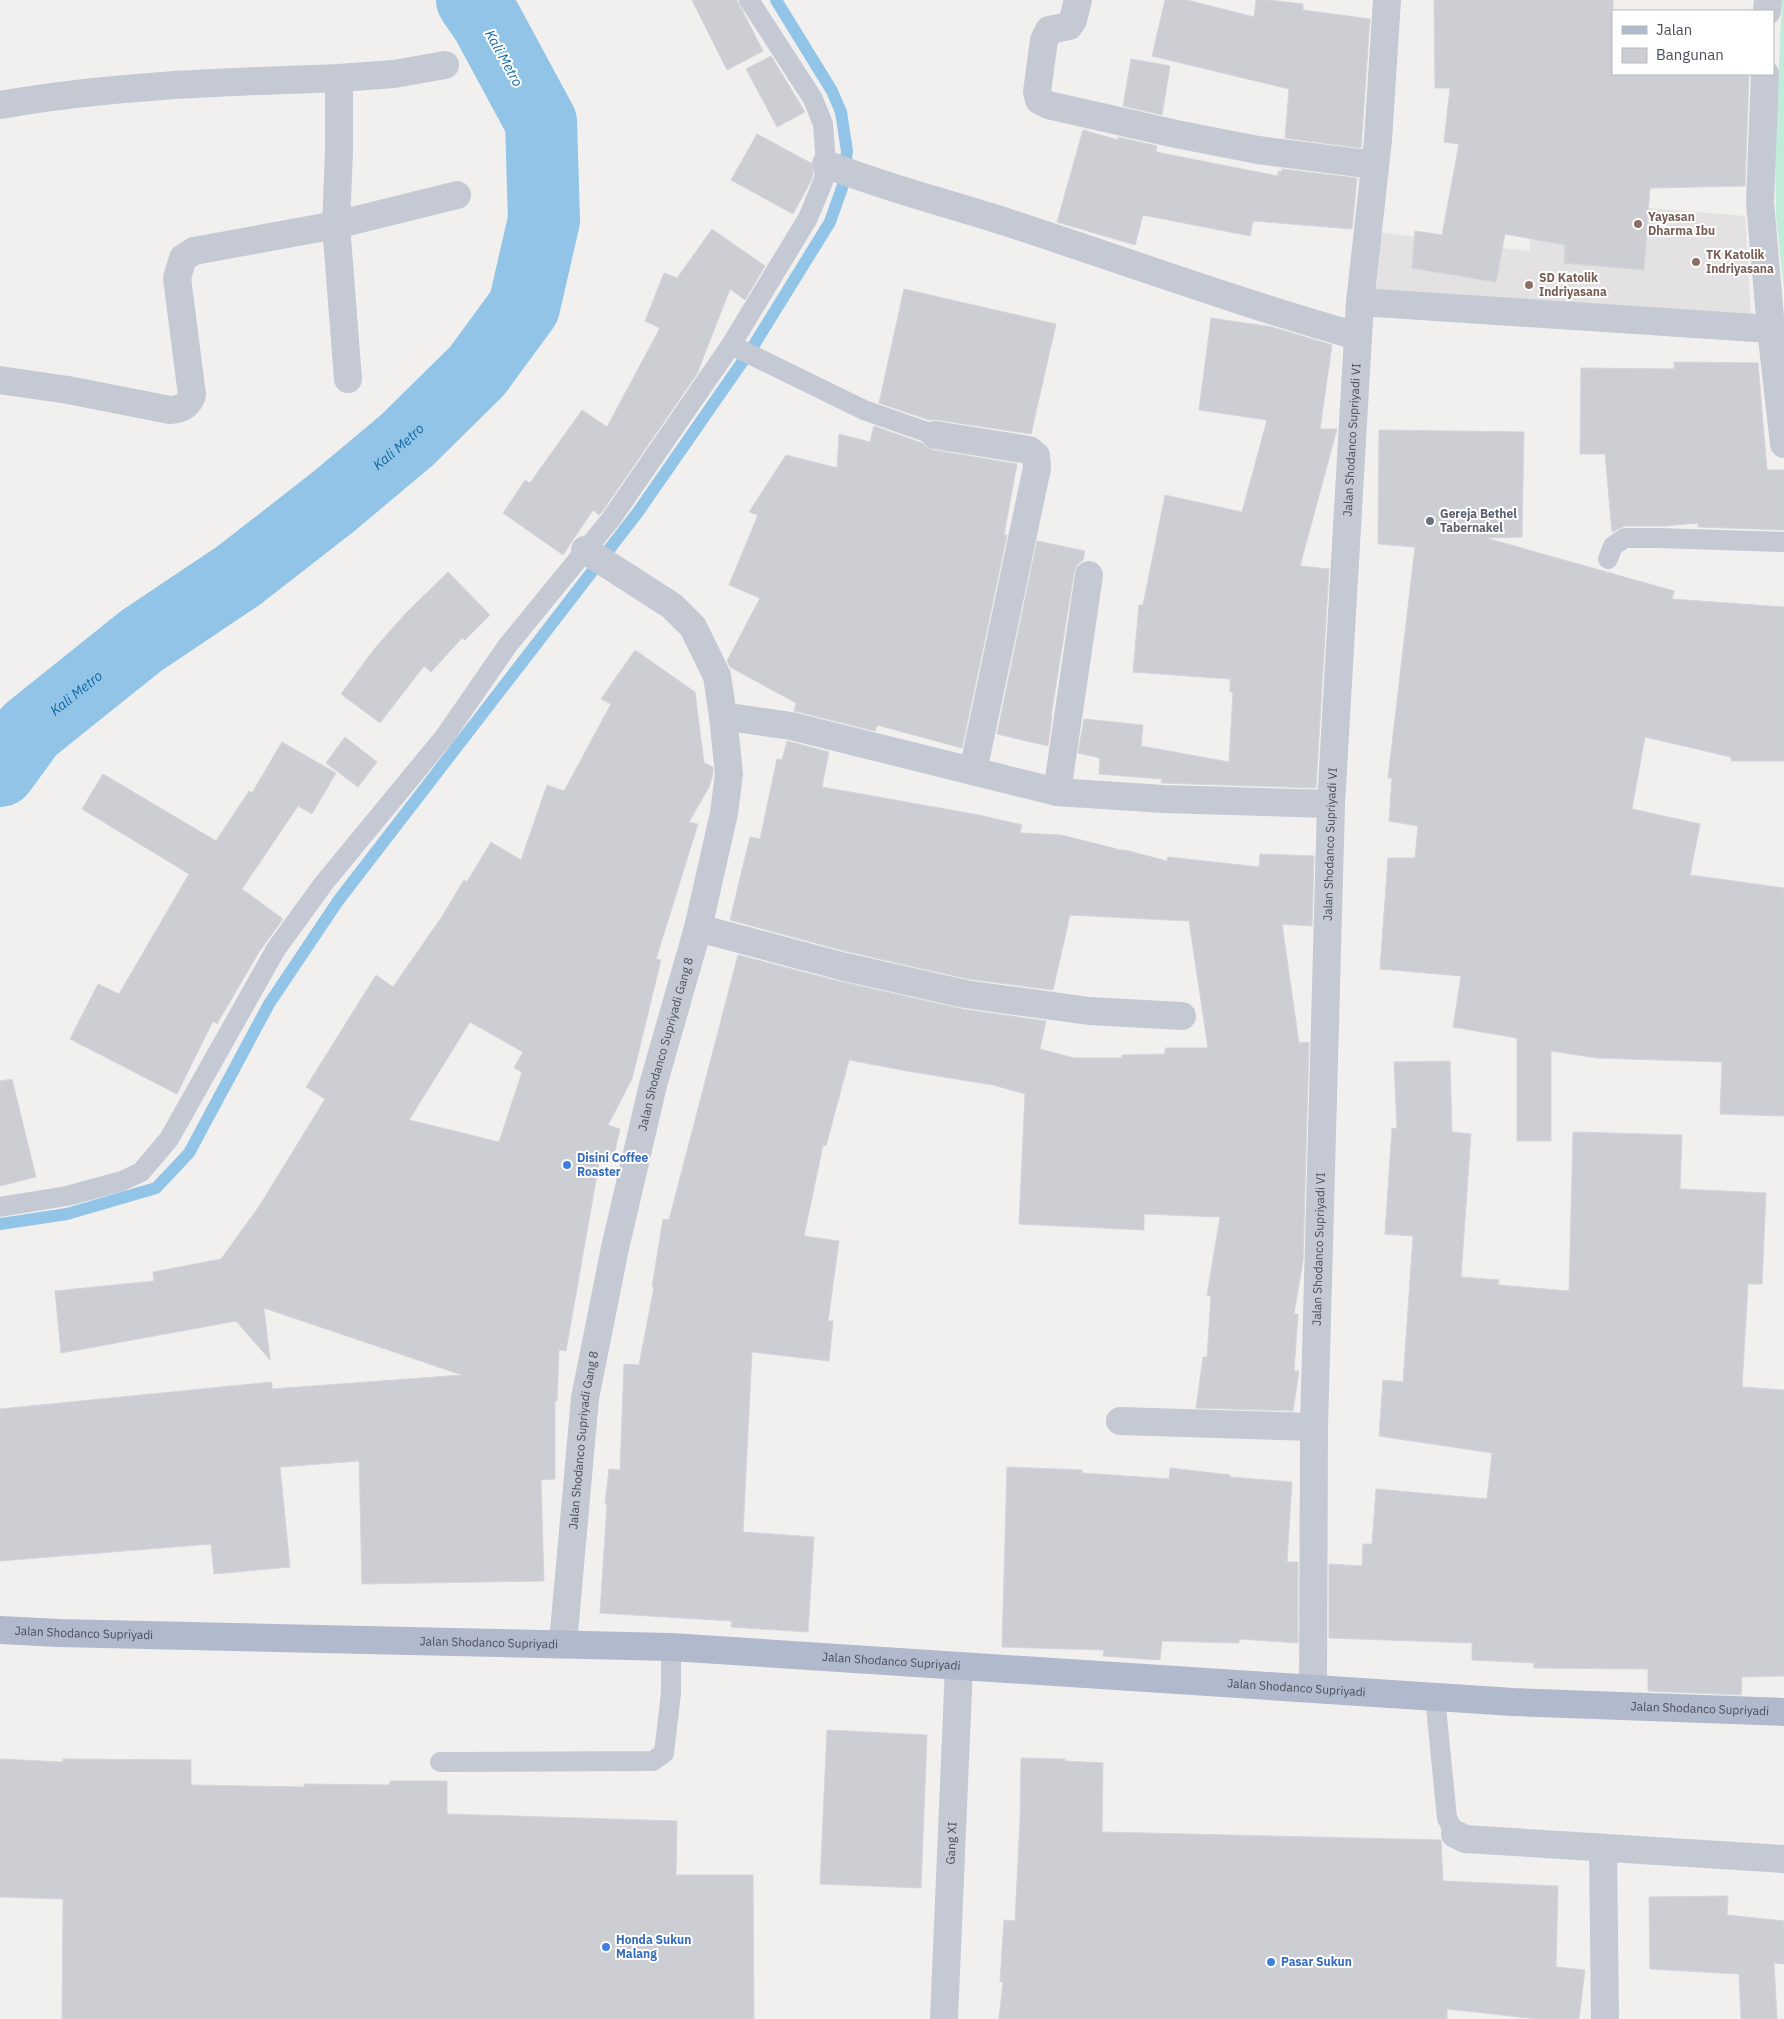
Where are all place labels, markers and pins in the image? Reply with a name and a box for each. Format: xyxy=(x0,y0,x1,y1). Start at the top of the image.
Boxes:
place label: Yayasan Dharma Ibu xyxy=(1648,209,1715,238)
marker: Yayasan Dharma Ibu xyxy=(1632,218,1644,230)
place label: TK Katolik Indriyasana xyxy=(1706,247,1774,276)
marker: TK Katolik Indriyasana xyxy=(1690,256,1702,268)
place label: SD Katolik Indriyasana xyxy=(1539,270,1607,299)
marker: SD Katolik Indriyasana xyxy=(1523,279,1535,291)
place label: Gereja Bethel Tabernakel xyxy=(1440,506,1517,535)
marker: Gereja Bethel Tabernakel xyxy=(1424,515,1436,527)
place label: Disini Coffee Roaster xyxy=(577,1150,649,1179)
marker: Disini Coffee Roaster xyxy=(561,1159,573,1171)
place label: Honda Sukun Malang xyxy=(616,1932,691,1961)
marker: Honda Sukun Malang xyxy=(600,1941,612,1953)
place label: Pasar Sukun xyxy=(1281,1954,1352,1969)
marker: Pasar Sukun xyxy=(1265,1956,1277,1968)

